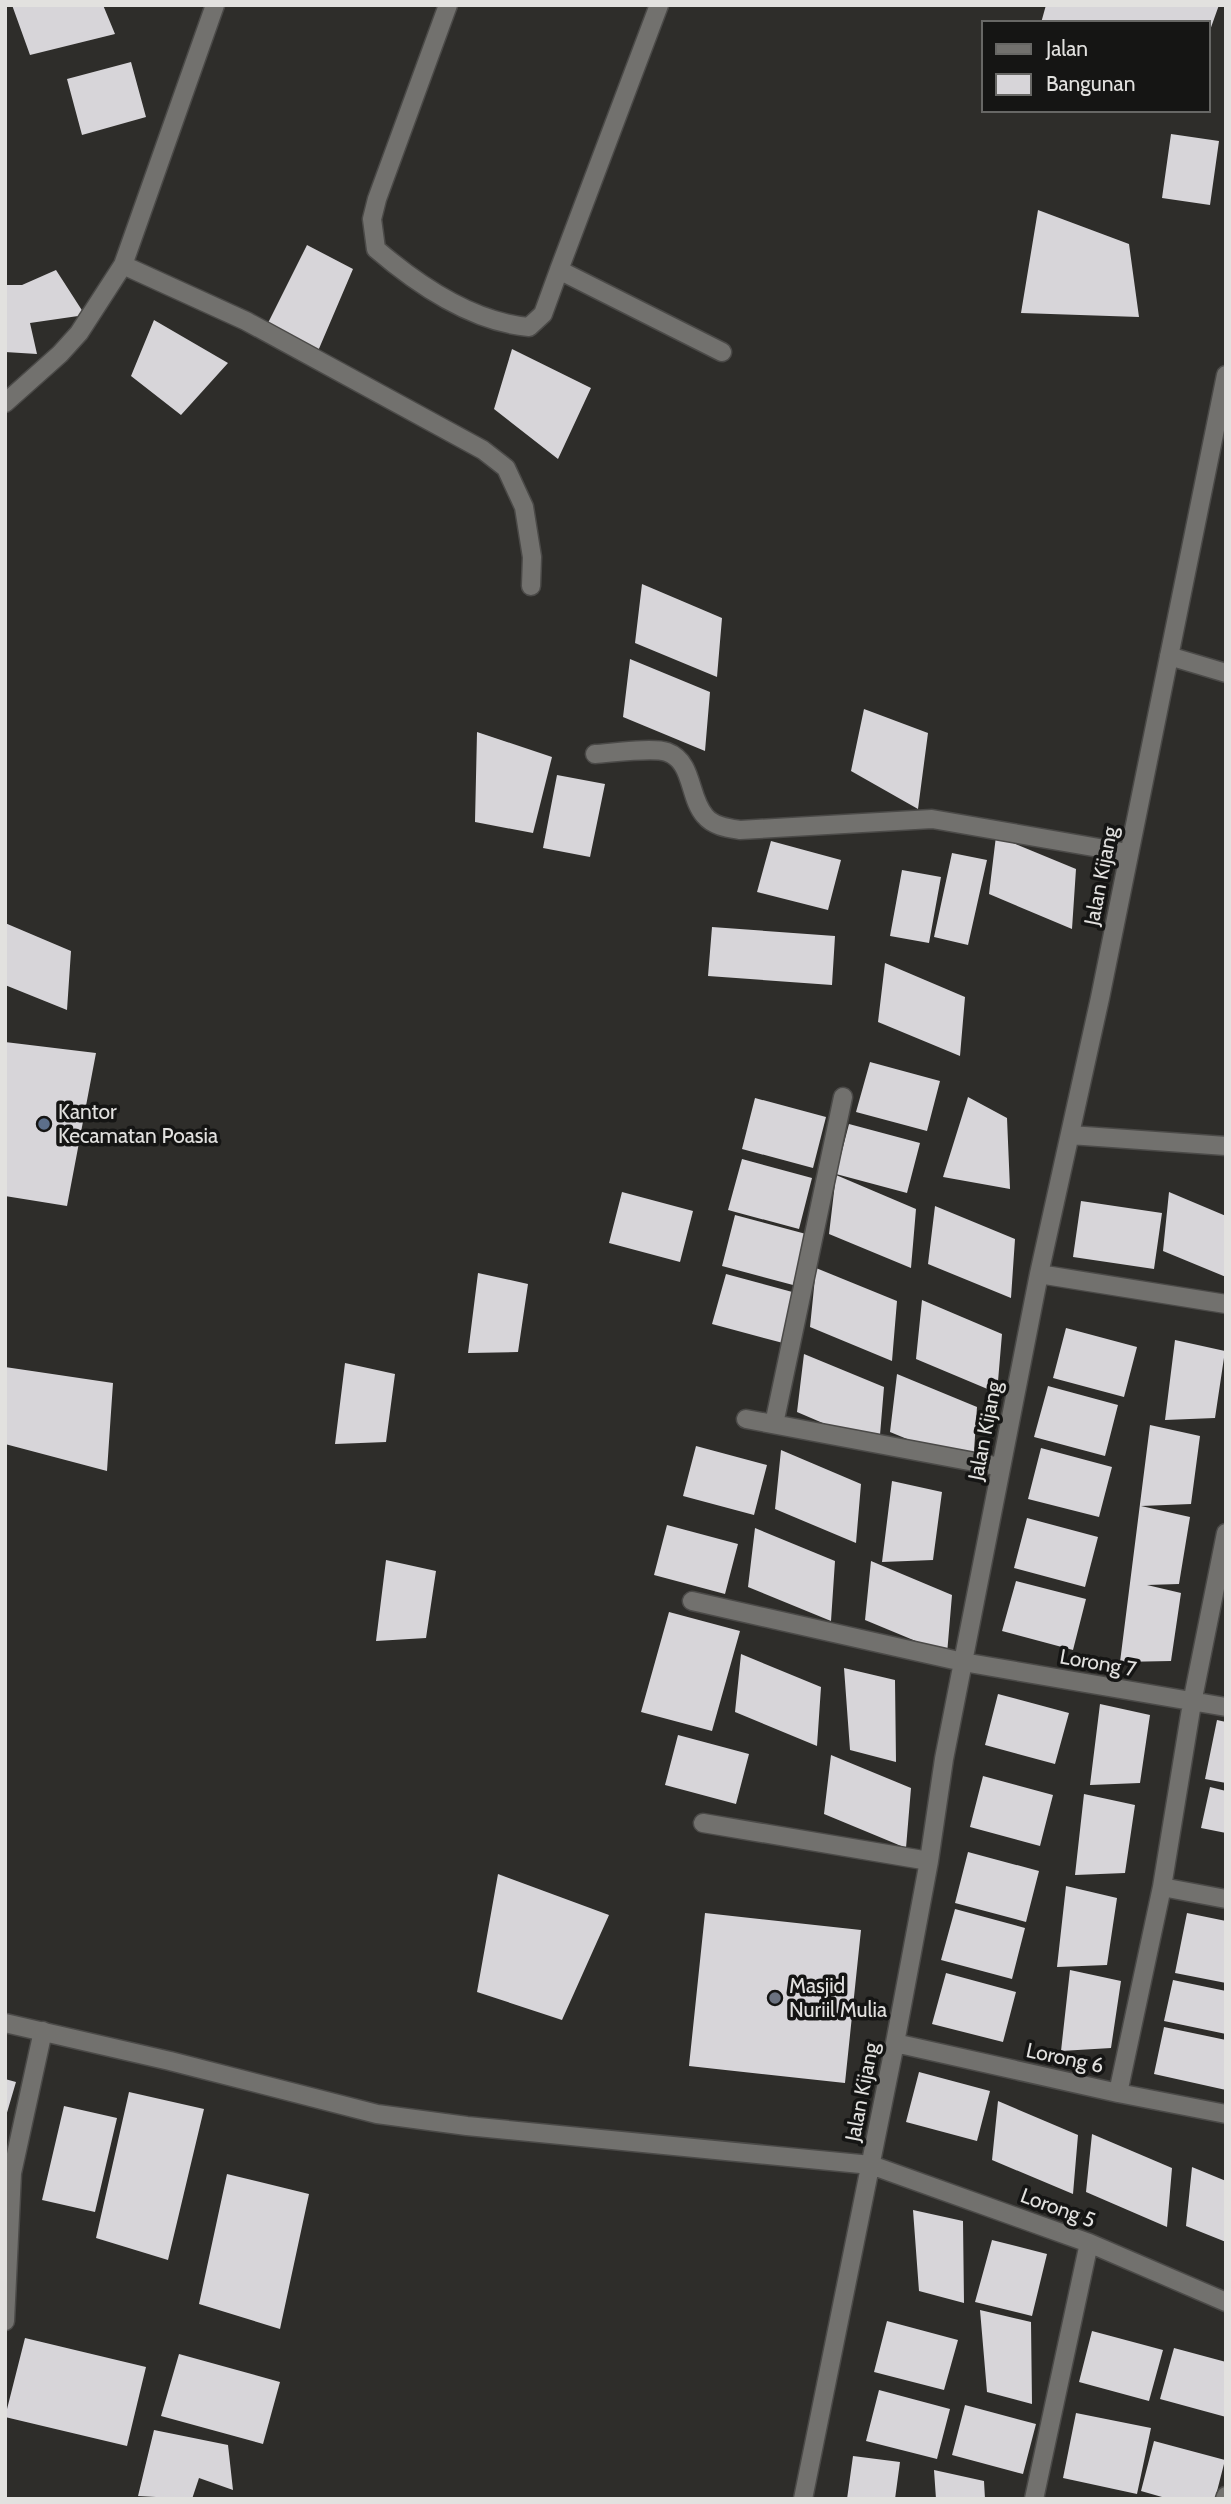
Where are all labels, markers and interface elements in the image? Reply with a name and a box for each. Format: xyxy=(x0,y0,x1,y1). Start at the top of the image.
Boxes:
legend xyxy=(982,21,1210,112)
text: Jalan xyxy=(1045,36,1088,61)
text: Bangunan xyxy=(1046,71,1135,96)
street label: Jalan Kijang xyxy=(1078,824,1123,929)
place label: Kantor Kecamatan Poasia xyxy=(58,1099,218,1148)
marker: Kantor Kecamatan Poasia xyxy=(36,1116,52,1132)
street label: Jalan Kijang xyxy=(962,1379,1007,1484)
street label: Lorong 7 xyxy=(1058,1643,1139,1682)
place label: Masjid Nuriil Mulia xyxy=(789,1973,887,2022)
marker: Masjid Nuriil Mulia xyxy=(767,1990,783,2006)
street label: Lorong 6 xyxy=(1024,2037,1106,2078)
street label: Jalan Kijang xyxy=(839,2040,884,2145)
street label: Lorong 5 xyxy=(1017,2182,1099,2233)

